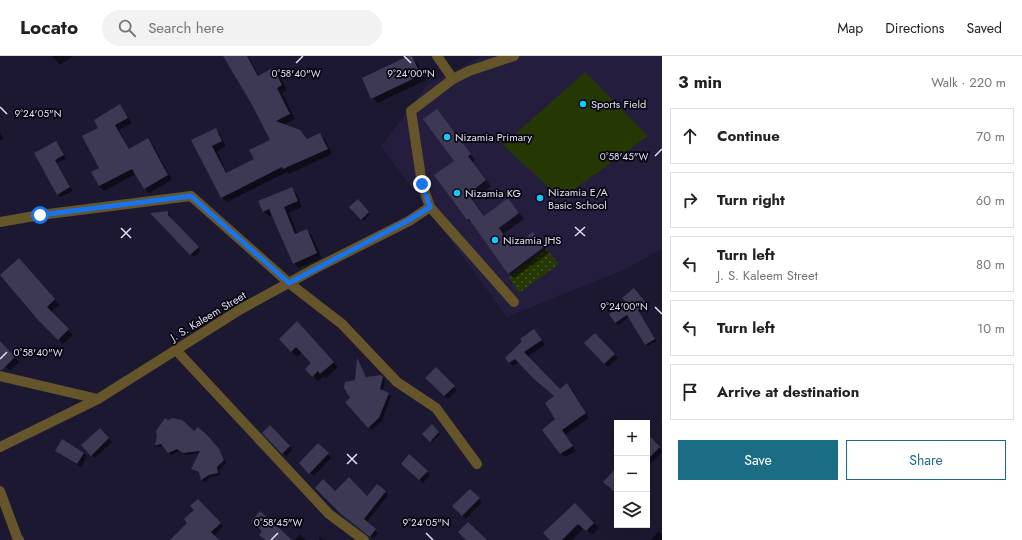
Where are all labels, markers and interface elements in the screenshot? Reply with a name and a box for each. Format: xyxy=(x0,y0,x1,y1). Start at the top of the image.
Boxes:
search box xyxy=(102,10,382,46)
text: Locato xyxy=(20,14,78,41)
icon: search xyxy=(116,17,138,39)
text: Search here xyxy=(148,17,224,39)
text: Map xyxy=(837,18,863,38)
text: Directions xyxy=(885,18,945,38)
text: Saved xyxy=(967,18,1002,38)
text: 0°58'40"W xyxy=(271,66,321,81)
text: 9°24'00"N xyxy=(387,66,435,81)
text: 3 min xyxy=(678,70,722,94)
text: Walk · 220 m xyxy=(931,73,1006,92)
place label: Sports Field xyxy=(591,96,646,112)
marker: Sports Field xyxy=(578,99,588,109)
text: 9°24'05"N xyxy=(15,106,61,121)
icon: ahead xyxy=(679,125,701,147)
text: Continue xyxy=(717,125,780,147)
text: 70 m xyxy=(976,127,1005,146)
place label: Nizamia Primary xyxy=(455,129,532,145)
marker: Nizamia Primary xyxy=(442,132,452,142)
text: 0°58'45"W xyxy=(600,149,648,164)
route end xyxy=(413,175,431,193)
place label: Nizamia E/A Basic School xyxy=(548,184,608,213)
place label: Nizamia KG xyxy=(465,185,521,201)
marker: Nizamia KG xyxy=(452,188,462,198)
icon: right xyxy=(679,189,701,211)
text: Turn right xyxy=(717,189,785,211)
text: 60 m xyxy=(976,191,1005,210)
marker: Nizamia E/A Basic School xyxy=(535,193,545,203)
route start xyxy=(31,206,49,224)
place label: Nizamia JHS xyxy=(503,232,561,248)
marker: Nizamia JHS xyxy=(490,235,500,245)
text: Turn left xyxy=(717,244,775,266)
icon: left xyxy=(679,253,701,275)
text: 80 m xyxy=(976,255,1005,274)
text: J. S. Kaleem Street xyxy=(717,266,818,285)
street label: J. S. Kaleem Street xyxy=(166,287,249,346)
text: 9°24'00"N xyxy=(600,299,648,314)
icon: left xyxy=(679,317,701,339)
text: Turn left xyxy=(717,317,775,339)
text: 10 m xyxy=(977,319,1005,338)
text: 0°58'40"W xyxy=(13,345,63,360)
icon: arrive xyxy=(679,381,701,403)
text: Arrive at destination xyxy=(717,381,859,403)
map controls xyxy=(614,420,650,528)
button: + xyxy=(614,420,650,456)
button: Save xyxy=(678,440,838,480)
button: Share xyxy=(846,440,1006,480)
button: − xyxy=(614,456,650,492)
button: layers xyxy=(614,492,650,528)
text: 0°58'45"W xyxy=(254,515,302,530)
text: 9°24'05"N xyxy=(403,515,449,530)

